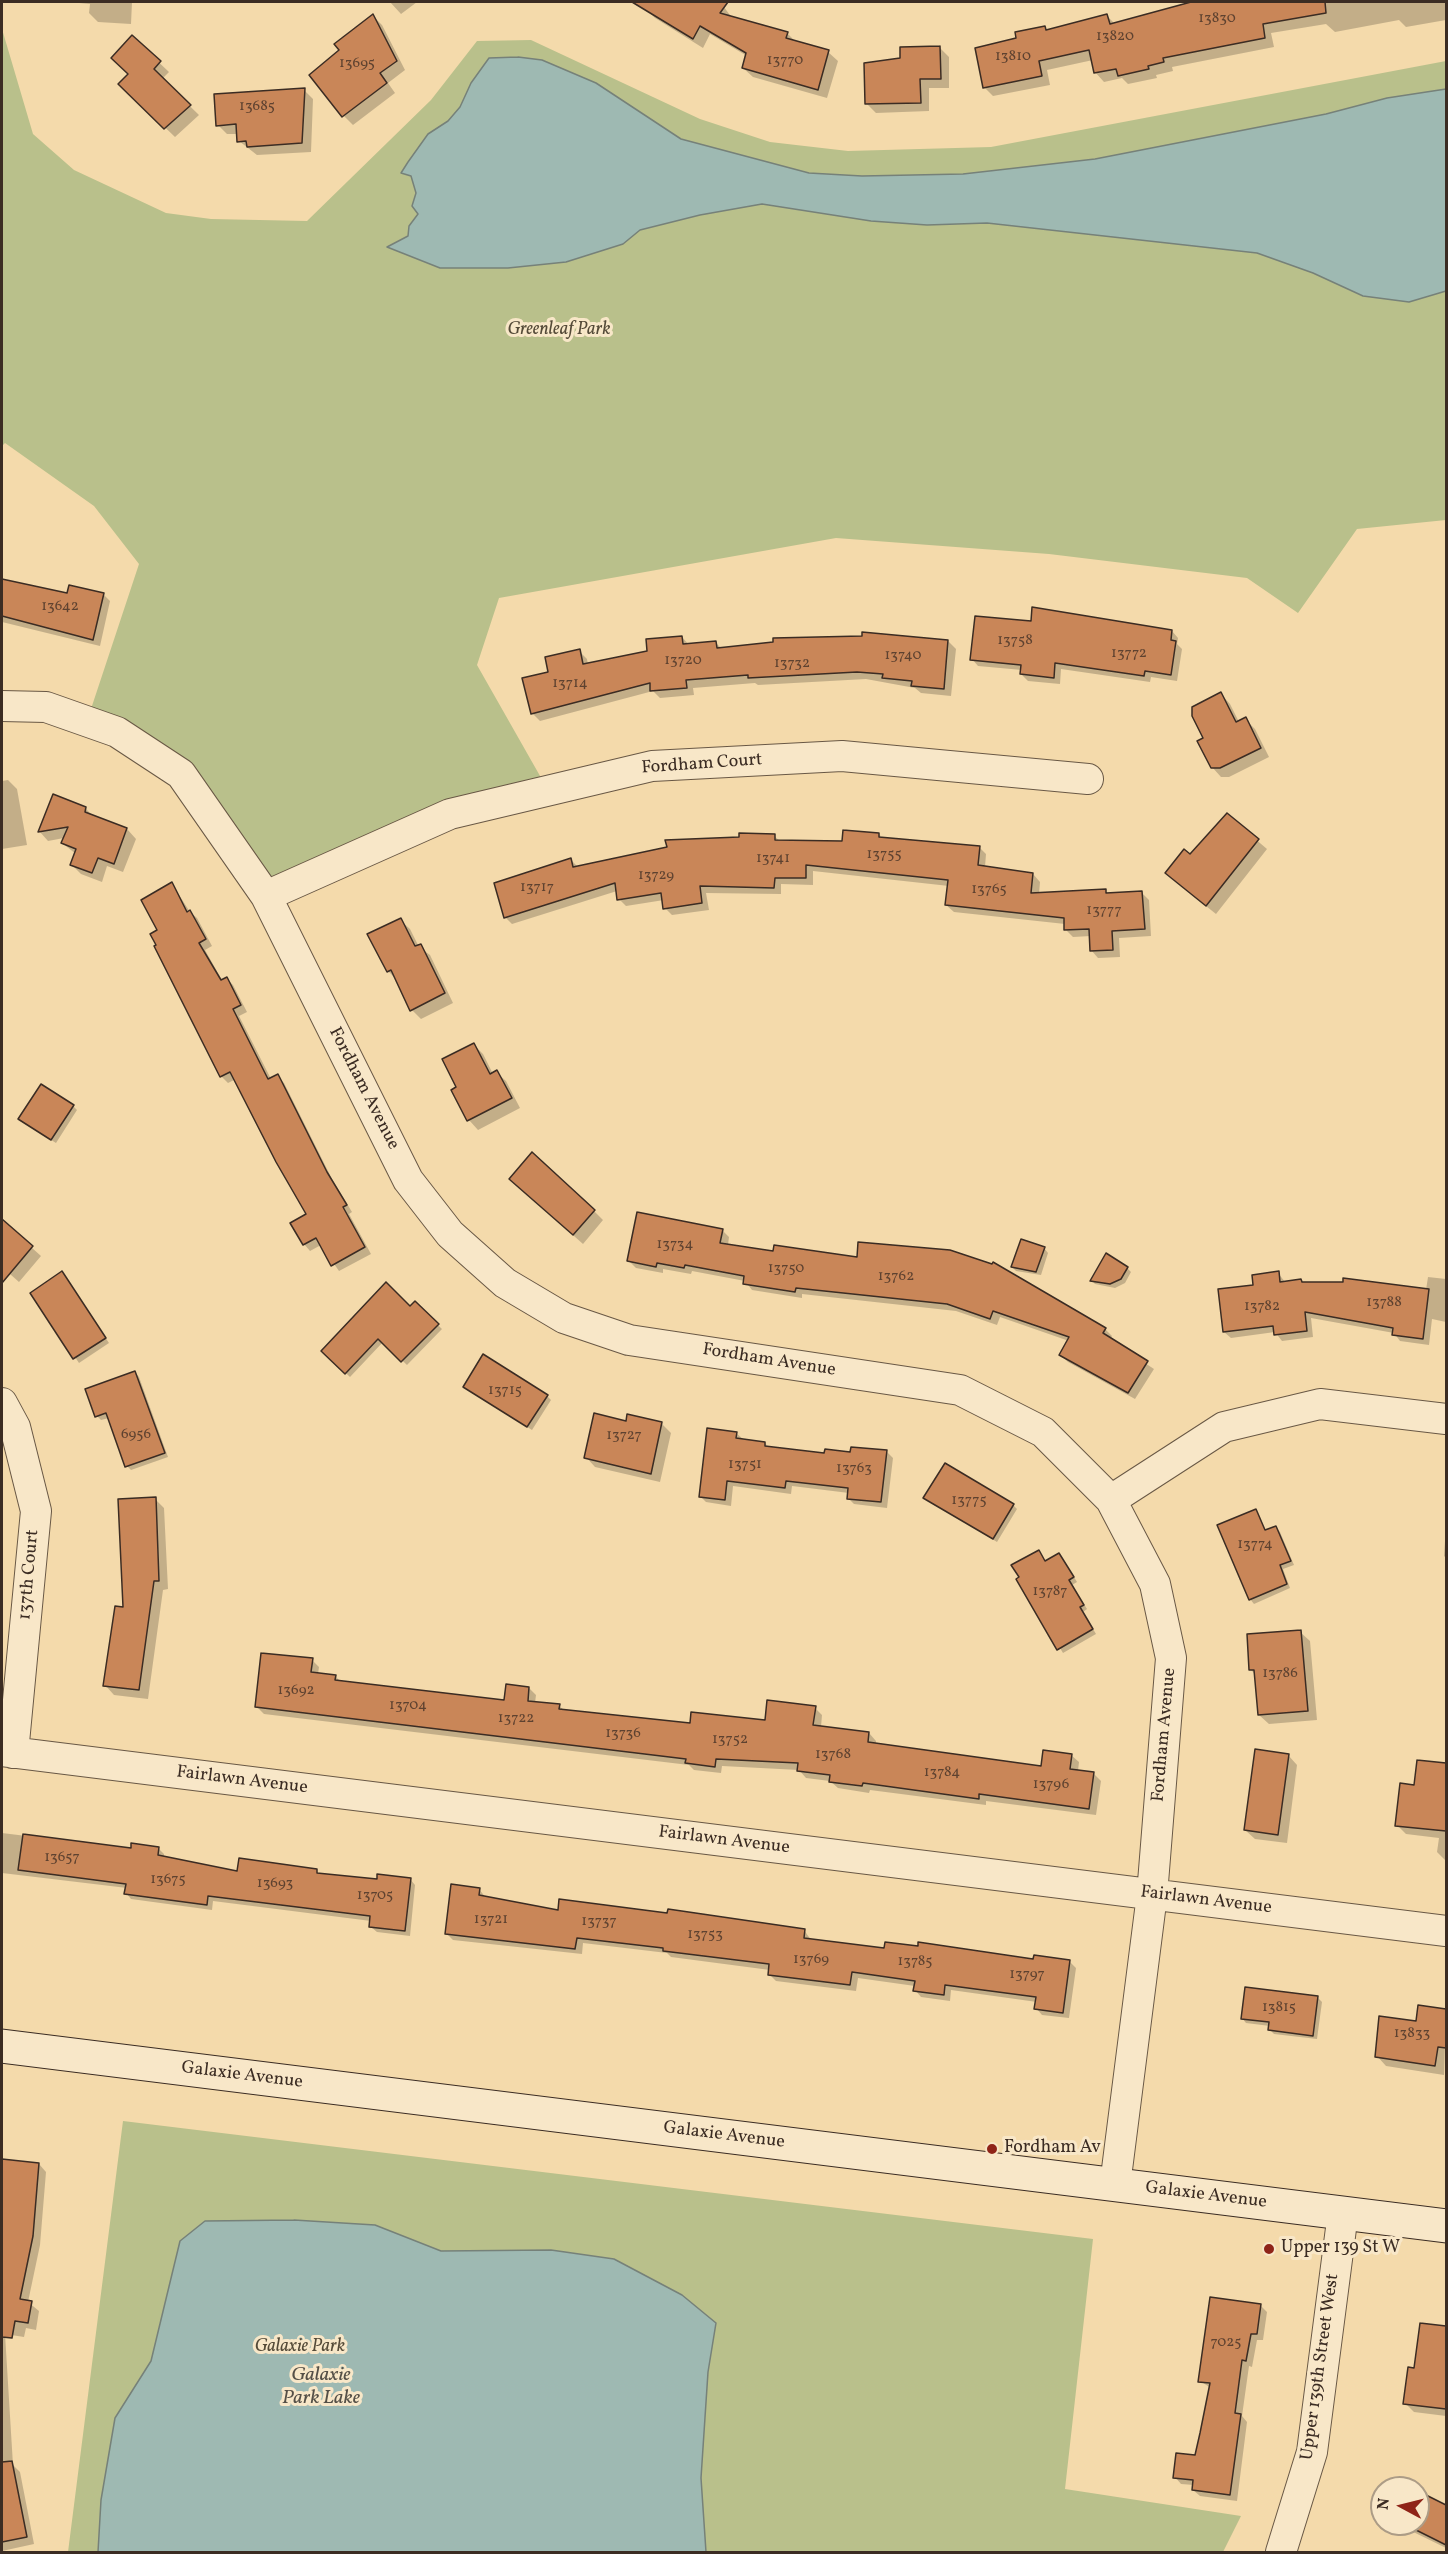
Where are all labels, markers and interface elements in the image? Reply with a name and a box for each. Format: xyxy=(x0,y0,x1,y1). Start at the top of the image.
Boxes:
house number: 13830 xyxy=(1198,10,1236,28)
house number: 13820 xyxy=(1096,28,1134,46)
house number: 13810 xyxy=(995,48,1031,66)
house number: 13770 xyxy=(767,52,803,70)
house number: 13695 xyxy=(339,55,375,73)
house number: 13685 xyxy=(239,98,275,116)
park label: Greenleaf Park xyxy=(507,320,611,342)
house number: 13642 xyxy=(41,598,79,616)
house number: 13758 xyxy=(997,632,1033,650)
house number: 13772 xyxy=(1111,645,1147,663)
house number: 13740 xyxy=(885,647,921,665)
house number: 13720 xyxy=(664,652,702,670)
house number: 13732 xyxy=(774,655,810,673)
house number: 13714 xyxy=(552,675,588,693)
street label: Fordham Court xyxy=(641,750,763,780)
house number: 13755 xyxy=(866,846,902,864)
house number: 13741 xyxy=(756,850,790,868)
house number: 13729 xyxy=(638,867,674,885)
house number: 13717 xyxy=(520,879,554,897)
house number: 13765 xyxy=(971,881,1007,899)
house number: 13777 xyxy=(1086,902,1122,920)
street label: Fordham Avenue xyxy=(323,1024,403,1154)
house number: 13734 xyxy=(657,1236,693,1254)
house number: 13750 xyxy=(768,1260,804,1278)
house number: 13762 xyxy=(878,1268,914,1286)
house number: 13788 xyxy=(1366,1294,1402,1312)
house number: 13782 xyxy=(1244,1298,1280,1316)
street label: Fordham Avenue xyxy=(701,1340,837,1382)
house number: 13715 xyxy=(488,1382,522,1400)
house number: 6956 xyxy=(121,1426,151,1444)
house number: 13727 xyxy=(606,1427,642,1445)
house number: 13751 xyxy=(728,1456,762,1474)
house number: 13763 xyxy=(836,1460,872,1478)
house number: 13775 xyxy=(951,1492,987,1510)
street label: 137th Court xyxy=(15,1529,45,1621)
house number: 13774 xyxy=(1237,1536,1273,1554)
house number: 13787 xyxy=(1032,1583,1068,1601)
house number: 13786 xyxy=(1262,1665,1298,1683)
street label: Fordham Avenue xyxy=(1148,1667,1182,1803)
house number: 13692 xyxy=(278,1682,314,1700)
house number: 13704 xyxy=(389,1697,427,1715)
house number: 13722 xyxy=(498,1710,534,1728)
house number: 13736 xyxy=(605,1725,641,1743)
house number: 13752 xyxy=(712,1731,748,1749)
house number: 13768 xyxy=(815,1746,851,1764)
street label: Fairlawn Avenue xyxy=(175,1762,309,1800)
house number: 13784 xyxy=(924,1764,960,1782)
house number: 13796 xyxy=(1033,1776,1069,1794)
street label: Fairlawn Avenue xyxy=(657,1822,791,1860)
house number: 13657 xyxy=(44,1849,80,1867)
house number: 13675 xyxy=(150,1871,186,1889)
house number: 13693 xyxy=(257,1875,293,1893)
street label: Fairlawn Avenue xyxy=(1139,1882,1273,1920)
house number: 13705 xyxy=(357,1887,393,1905)
house number: 13721 xyxy=(474,1911,508,1929)
house number: 13737 xyxy=(581,1913,617,1931)
house number: 13753 xyxy=(687,1926,723,1944)
house number: 13769 xyxy=(793,1951,829,1969)
house number: 13785 xyxy=(897,1953,933,1971)
house number: 13797 xyxy=(1009,1966,1045,1984)
house number: 13815 xyxy=(1262,1999,1296,2017)
house number: 13833 xyxy=(1394,2025,1430,2043)
street label: Galaxie Avenue xyxy=(180,2058,304,2094)
street label: Galaxie Avenue xyxy=(662,2118,786,2154)
place label: Fordham Av xyxy=(1004,2138,1101,2160)
marker: Fordham Av xyxy=(985,2142,999,2156)
street label: Galaxie Avenue xyxy=(1144,2178,1268,2214)
place label: Upper 139 St W xyxy=(1281,2238,1400,2260)
marker: Upper 139 St W xyxy=(1262,2242,1276,2256)
street label: Upper 139th Street West xyxy=(1297,2272,1345,2462)
house number: 7025 xyxy=(1211,2334,1241,2352)
park label: Galaxie Park xyxy=(255,2337,345,2359)
water label: Galaxie Park Lake xyxy=(282,2364,360,2411)
north arrow xyxy=(1370,2476,1430,2536)
text: N xyxy=(1372,2497,1396,2511)

